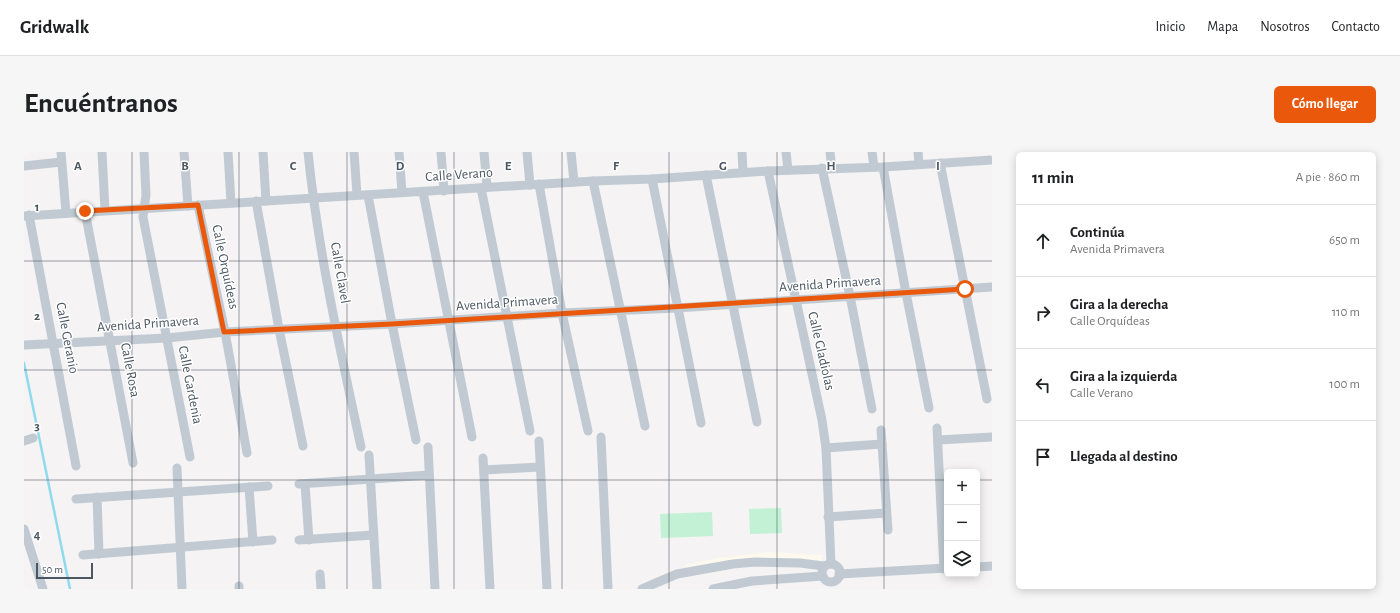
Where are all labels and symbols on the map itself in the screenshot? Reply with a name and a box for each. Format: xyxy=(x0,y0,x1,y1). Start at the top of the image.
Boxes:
text: A xyxy=(74,160,82,173)
text: B xyxy=(181,160,189,173)
text: C xyxy=(290,160,297,173)
text: D xyxy=(396,160,405,173)
text: E xyxy=(505,160,512,173)
text: F xyxy=(613,160,620,173)
text: G xyxy=(719,160,727,173)
text: H xyxy=(826,160,836,173)
text: I xyxy=(936,160,940,173)
street label: Calle Verano xyxy=(425,166,494,184)
text: 1 xyxy=(35,201,39,214)
route end xyxy=(76,202,94,220)
street label: Calle Orquídeas xyxy=(209,224,241,310)
street label: Calle Clavel xyxy=(328,241,352,305)
street label: Avenida Primavera xyxy=(779,273,882,295)
route start xyxy=(956,280,974,298)
street label: Avenida Primavera xyxy=(456,292,559,314)
street label: Calle Geranio xyxy=(53,301,81,375)
text: 2 xyxy=(34,310,40,323)
street label: Calle Gladiolas xyxy=(805,310,837,392)
street label: Avenida Primavera xyxy=(97,313,200,335)
street label: Calle Rosa xyxy=(118,342,142,399)
street label: Calle Gardenia xyxy=(176,345,205,426)
text: 3 xyxy=(34,420,40,433)
text: 4 xyxy=(34,529,41,542)
scale bar xyxy=(36,561,93,580)

